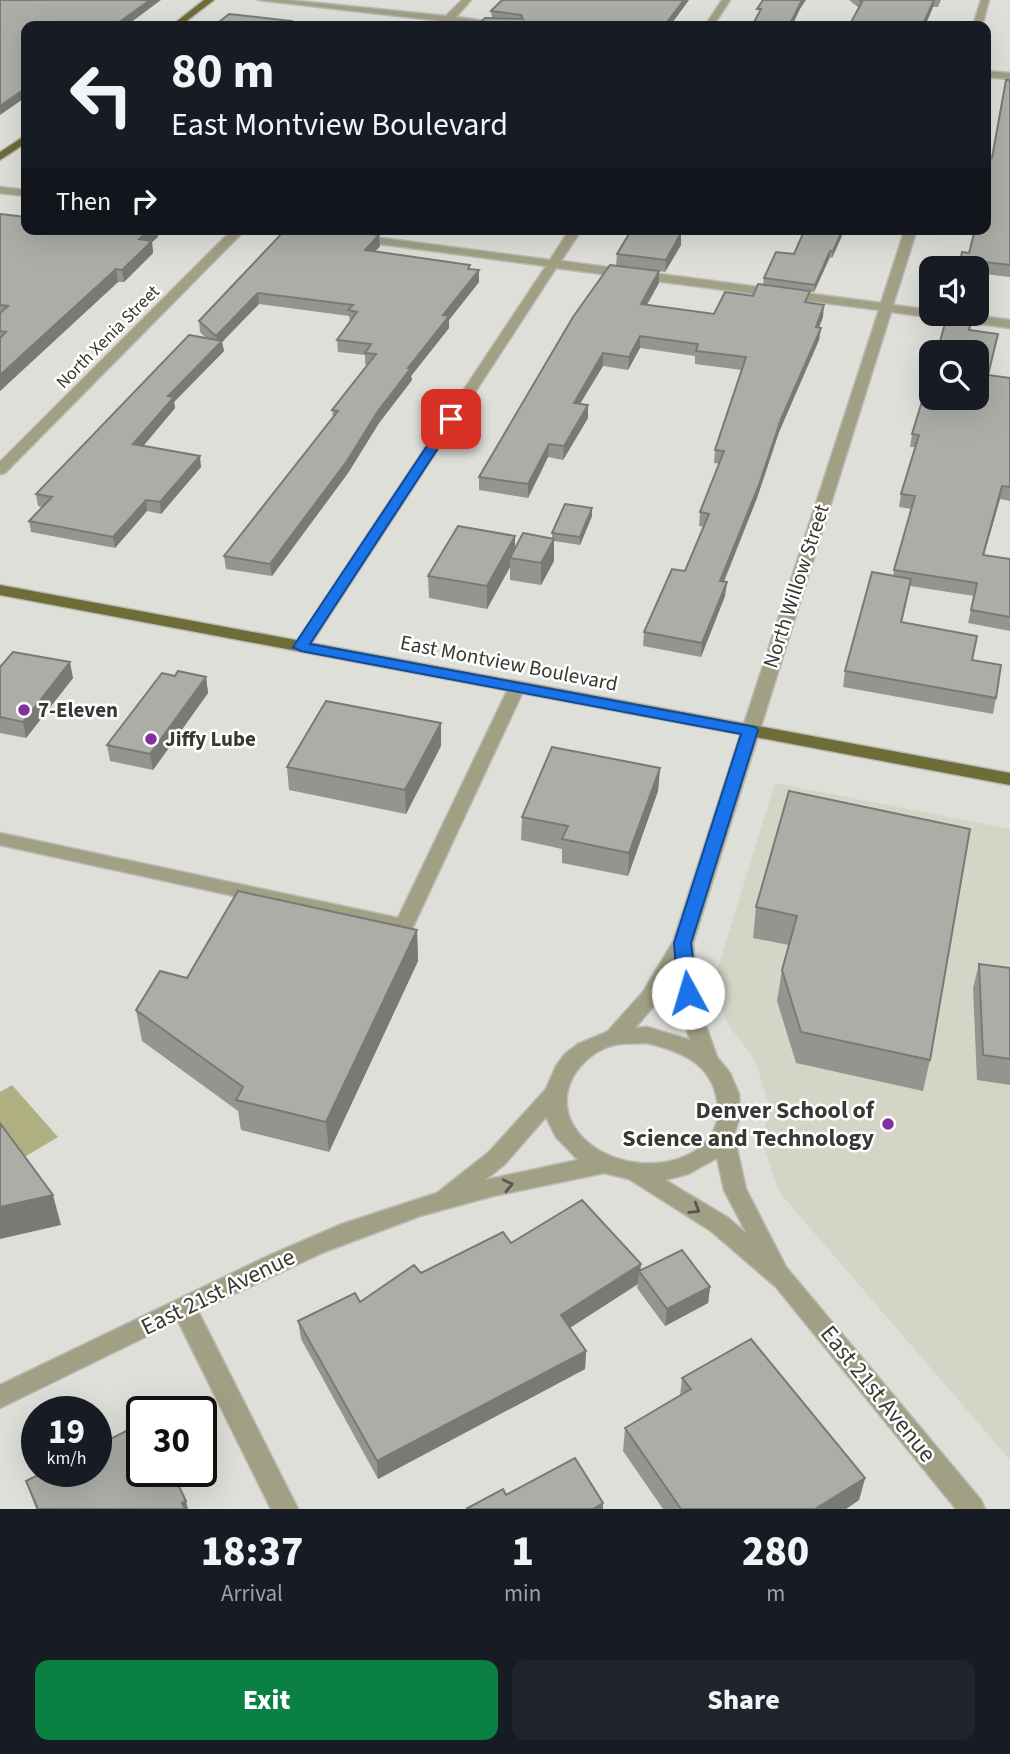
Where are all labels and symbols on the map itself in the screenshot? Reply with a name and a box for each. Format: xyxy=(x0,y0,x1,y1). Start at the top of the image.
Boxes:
street label: North Xenia Street xyxy=(51,280,165,394)
pin xyxy=(421,389,481,449)
street label: North Willow Street xyxy=(755,500,837,672)
street label: East Montview Boulevard xyxy=(398,627,620,699)
place label: 7-Eleven xyxy=(38,695,118,725)
marker: 7-Eleven xyxy=(16,702,32,718)
place label: Jiffy Lube xyxy=(165,724,256,754)
marker: Jiffy Lube xyxy=(143,731,159,747)
position arrow xyxy=(651,956,725,1030)
place label: Denver School of Science and Technology xyxy=(622,1093,875,1156)
marker: Denver School of Science and Technology xyxy=(880,1116,896,1132)
one-way arrow xyxy=(502,1179,514,1193)
one-way arrow xyxy=(688,1201,701,1214)
street label: East 21st Avenue xyxy=(135,1240,301,1344)
street label: East 21st Avenue xyxy=(812,1318,944,1470)
speed limit sign: 30 xyxy=(126,1396,217,1487)

